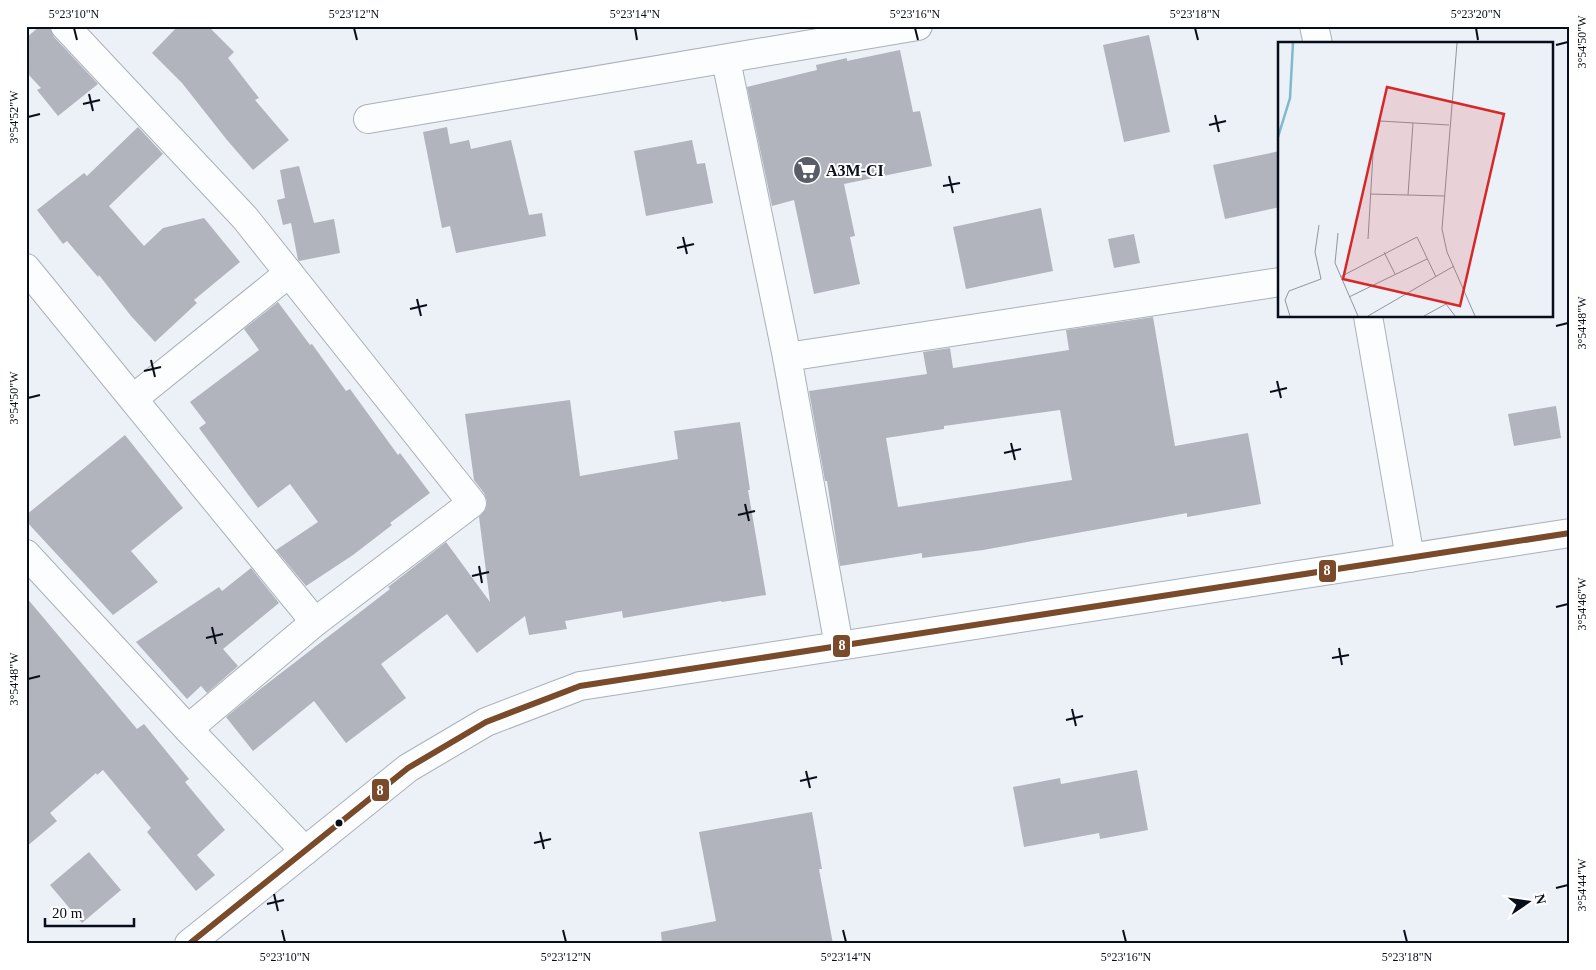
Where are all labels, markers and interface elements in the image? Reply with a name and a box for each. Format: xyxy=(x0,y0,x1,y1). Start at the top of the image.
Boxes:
text: 5°23'10"N xyxy=(49,7,100,21)
text: 5°23'12"N xyxy=(329,7,380,21)
text: 5°23'14"N xyxy=(610,7,661,21)
text: 5°23'16"N xyxy=(890,7,941,21)
text: 5°23'18"N xyxy=(1170,7,1221,21)
text: 5°23'20"N xyxy=(1451,7,1502,21)
text: 3°54'50"W xyxy=(1575,15,1589,69)
inset map xyxy=(1278,42,1554,318)
text: 3°54'52"W xyxy=(7,90,21,144)
supermarket icon: A3M-CI xyxy=(792,155,822,185)
place label: A3M-CI xyxy=(826,162,884,179)
text: 3°54'48"W xyxy=(1575,296,1589,350)
text: 3°54'50"W xyxy=(7,371,21,425)
line badge: 8 xyxy=(1318,559,1337,583)
text: 8 xyxy=(1324,563,1331,578)
text: 3°54'46"W xyxy=(1575,577,1589,631)
line badge: 8 xyxy=(832,634,851,658)
text: 8 xyxy=(839,638,846,653)
text: 3°54'48"W xyxy=(7,652,21,706)
line badge: 8 xyxy=(371,778,390,802)
text: 8 xyxy=(377,783,384,798)
unlabelled marker xyxy=(334,818,344,828)
text: 3°54'44"W xyxy=(1575,858,1589,912)
north arrow xyxy=(1504,878,1554,928)
text: N xyxy=(1532,893,1549,906)
scale bar xyxy=(45,895,134,927)
text: 20 m xyxy=(52,905,83,921)
text: 5°23'10"N xyxy=(260,950,311,964)
text: 5°23'12"N xyxy=(541,950,592,964)
text: 5°23'14"N xyxy=(821,950,872,964)
text: 5°23'16"N xyxy=(1101,950,1152,964)
text: 5°23'18"N xyxy=(1382,950,1433,964)

